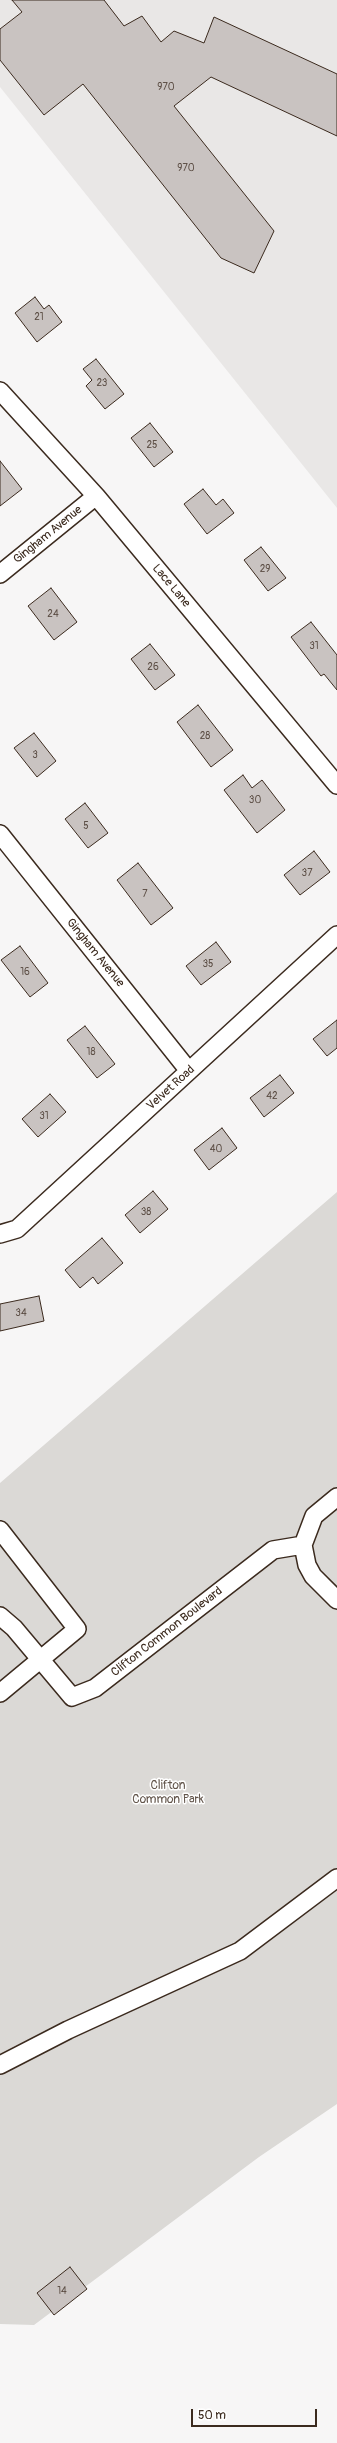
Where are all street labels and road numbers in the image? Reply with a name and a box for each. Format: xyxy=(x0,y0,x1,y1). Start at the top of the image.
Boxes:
street label: Gingham Avenue xyxy=(11,503,85,567)
street label: Lace Lane xyxy=(149,562,193,610)
street label: Gingham Avenue xyxy=(63,916,127,990)
street label: Velvet Road xyxy=(144,1063,198,1113)
street label: Clifton Common Boulevard xyxy=(108,1584,226,1680)

